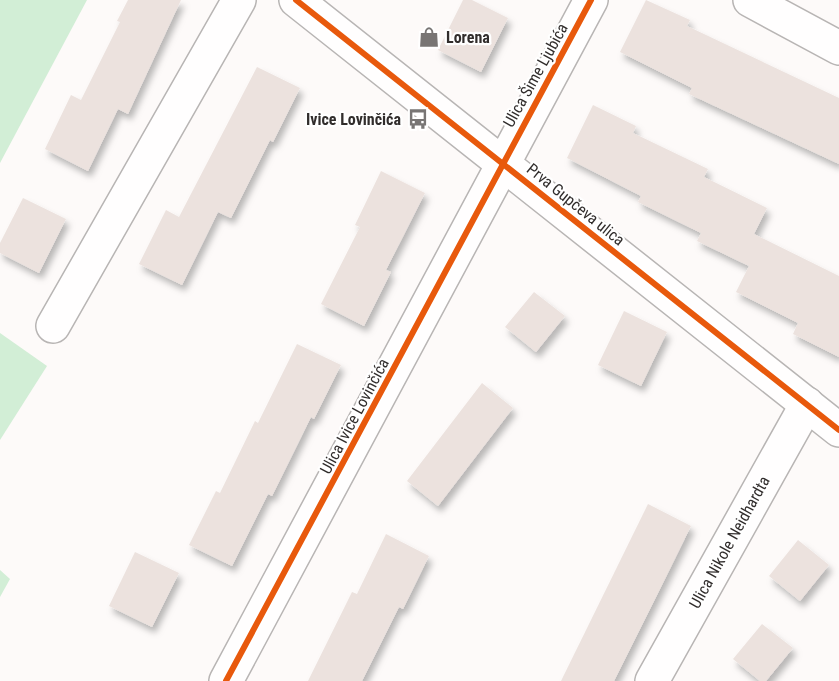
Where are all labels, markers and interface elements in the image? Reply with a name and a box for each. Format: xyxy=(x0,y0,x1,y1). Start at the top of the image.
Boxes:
street label: Ulica Šime Ljubića xyxy=(499,20,572,130)
shop icon: Lorena xyxy=(417,25,441,49)
place label: Lorena xyxy=(446,28,490,47)
bus stop icon: Ivice Lovinčića xyxy=(406,107,430,131)
place label: Ivice Lovinčića xyxy=(306,110,401,129)
street label: Prva Gupčeva ulica xyxy=(523,159,628,250)
street label: Ulica Ivice Lovinčića xyxy=(316,355,393,477)
street label: Ulica Nikole Neidhardta xyxy=(685,473,774,612)

